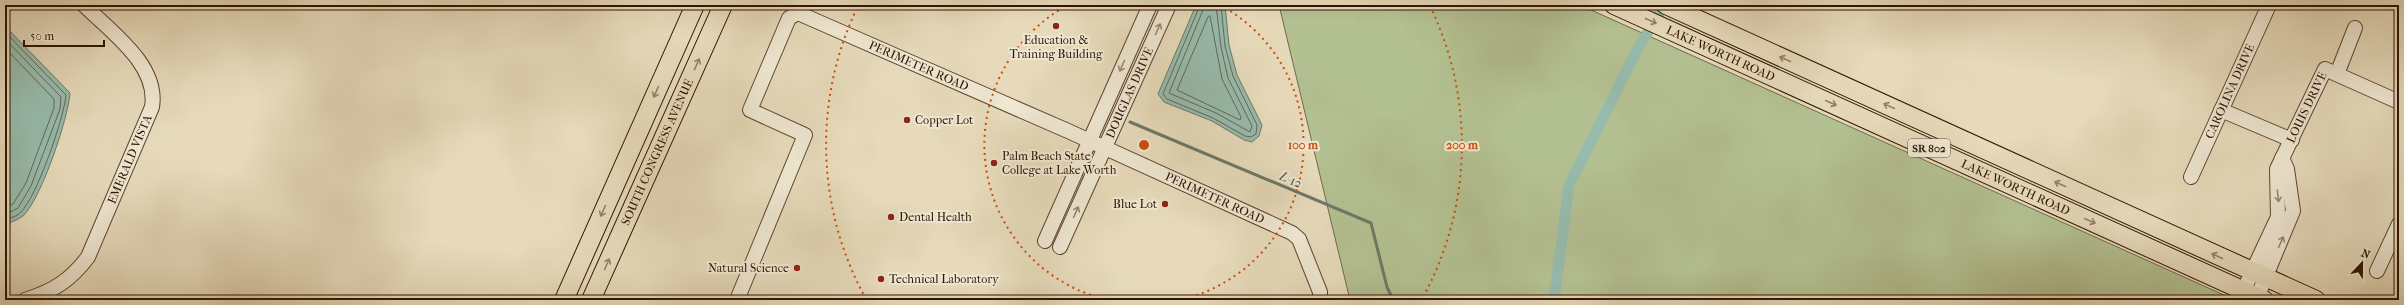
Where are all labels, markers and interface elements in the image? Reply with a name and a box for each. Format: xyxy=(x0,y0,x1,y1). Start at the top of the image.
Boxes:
one-way arrow xyxy=(1644,18,1656,25)
marker: Education & Training Building xyxy=(1051,21,1061,31)
scale bar xyxy=(24,22,104,48)
one-way arrow xyxy=(1155,23,1162,35)
street label: LAKE WORTH ROAD xyxy=(1664,23,1777,84)
text: 50 m xyxy=(30,29,54,43)
place label: Education & Training Building xyxy=(1010,33,1103,61)
street label: PERIMETER ROAD xyxy=(867,38,971,94)
street label: CAROLINA DRIVE xyxy=(2202,42,2257,141)
street label: DOUGLAS DRIVE xyxy=(1103,45,1156,140)
one-way arrow xyxy=(1779,55,1791,62)
one-way arrow xyxy=(694,59,701,71)
one-way arrow xyxy=(1118,60,1126,72)
street label: LOUIS DRIVE xyxy=(2284,70,2330,145)
street label: SOUTH CONGRESS AVENUE xyxy=(618,77,696,228)
one-way arrow xyxy=(652,86,660,98)
one-way arrow xyxy=(1825,100,1837,107)
one-way arrow xyxy=(1884,102,1896,109)
street label: EMERALD VISTA xyxy=(105,112,155,206)
place label: Copper Lot xyxy=(915,113,974,127)
marker: Copper Lot xyxy=(902,115,912,125)
centre of rings xyxy=(1137,138,1151,152)
text: 100 m xyxy=(1288,138,1319,152)
text: 200 m xyxy=(1446,138,1479,152)
road number: SR 802 xyxy=(1908,139,1950,157)
place label: Palm Beach State College at Lake Worth xyxy=(1002,149,1117,177)
street label: LAKE WORTH ROAD xyxy=(1959,157,2072,218)
marker: Palm Beach State College at Lake Worth xyxy=(989,158,999,168)
water label: L-12 xyxy=(1276,168,1305,191)
street label: PERIMETER ROAD xyxy=(1163,169,1267,226)
one-way arrow xyxy=(2055,180,2067,187)
one-way arrow xyxy=(2275,189,2282,202)
place label: Blue Lot xyxy=(1113,197,1158,211)
marker: Blue Lot xyxy=(1160,199,1170,209)
one-way arrow xyxy=(599,205,607,217)
one-way arrow xyxy=(1073,206,1080,218)
place label: Dental Health xyxy=(899,210,972,224)
marker: Dental Health xyxy=(886,212,896,222)
one-way arrow xyxy=(2084,218,2096,225)
one-way arrow xyxy=(2278,236,2286,248)
north arrow xyxy=(2342,243,2382,283)
text: N xyxy=(2359,247,2372,262)
one-way arrow xyxy=(2211,251,2223,259)
one-way arrow xyxy=(604,259,611,271)
place label: Natural Science xyxy=(708,261,789,275)
marker: Natural Science xyxy=(792,263,802,273)
place label: Technical Laboratory xyxy=(889,272,999,286)
marker: Technical Laboratory xyxy=(876,274,886,284)

